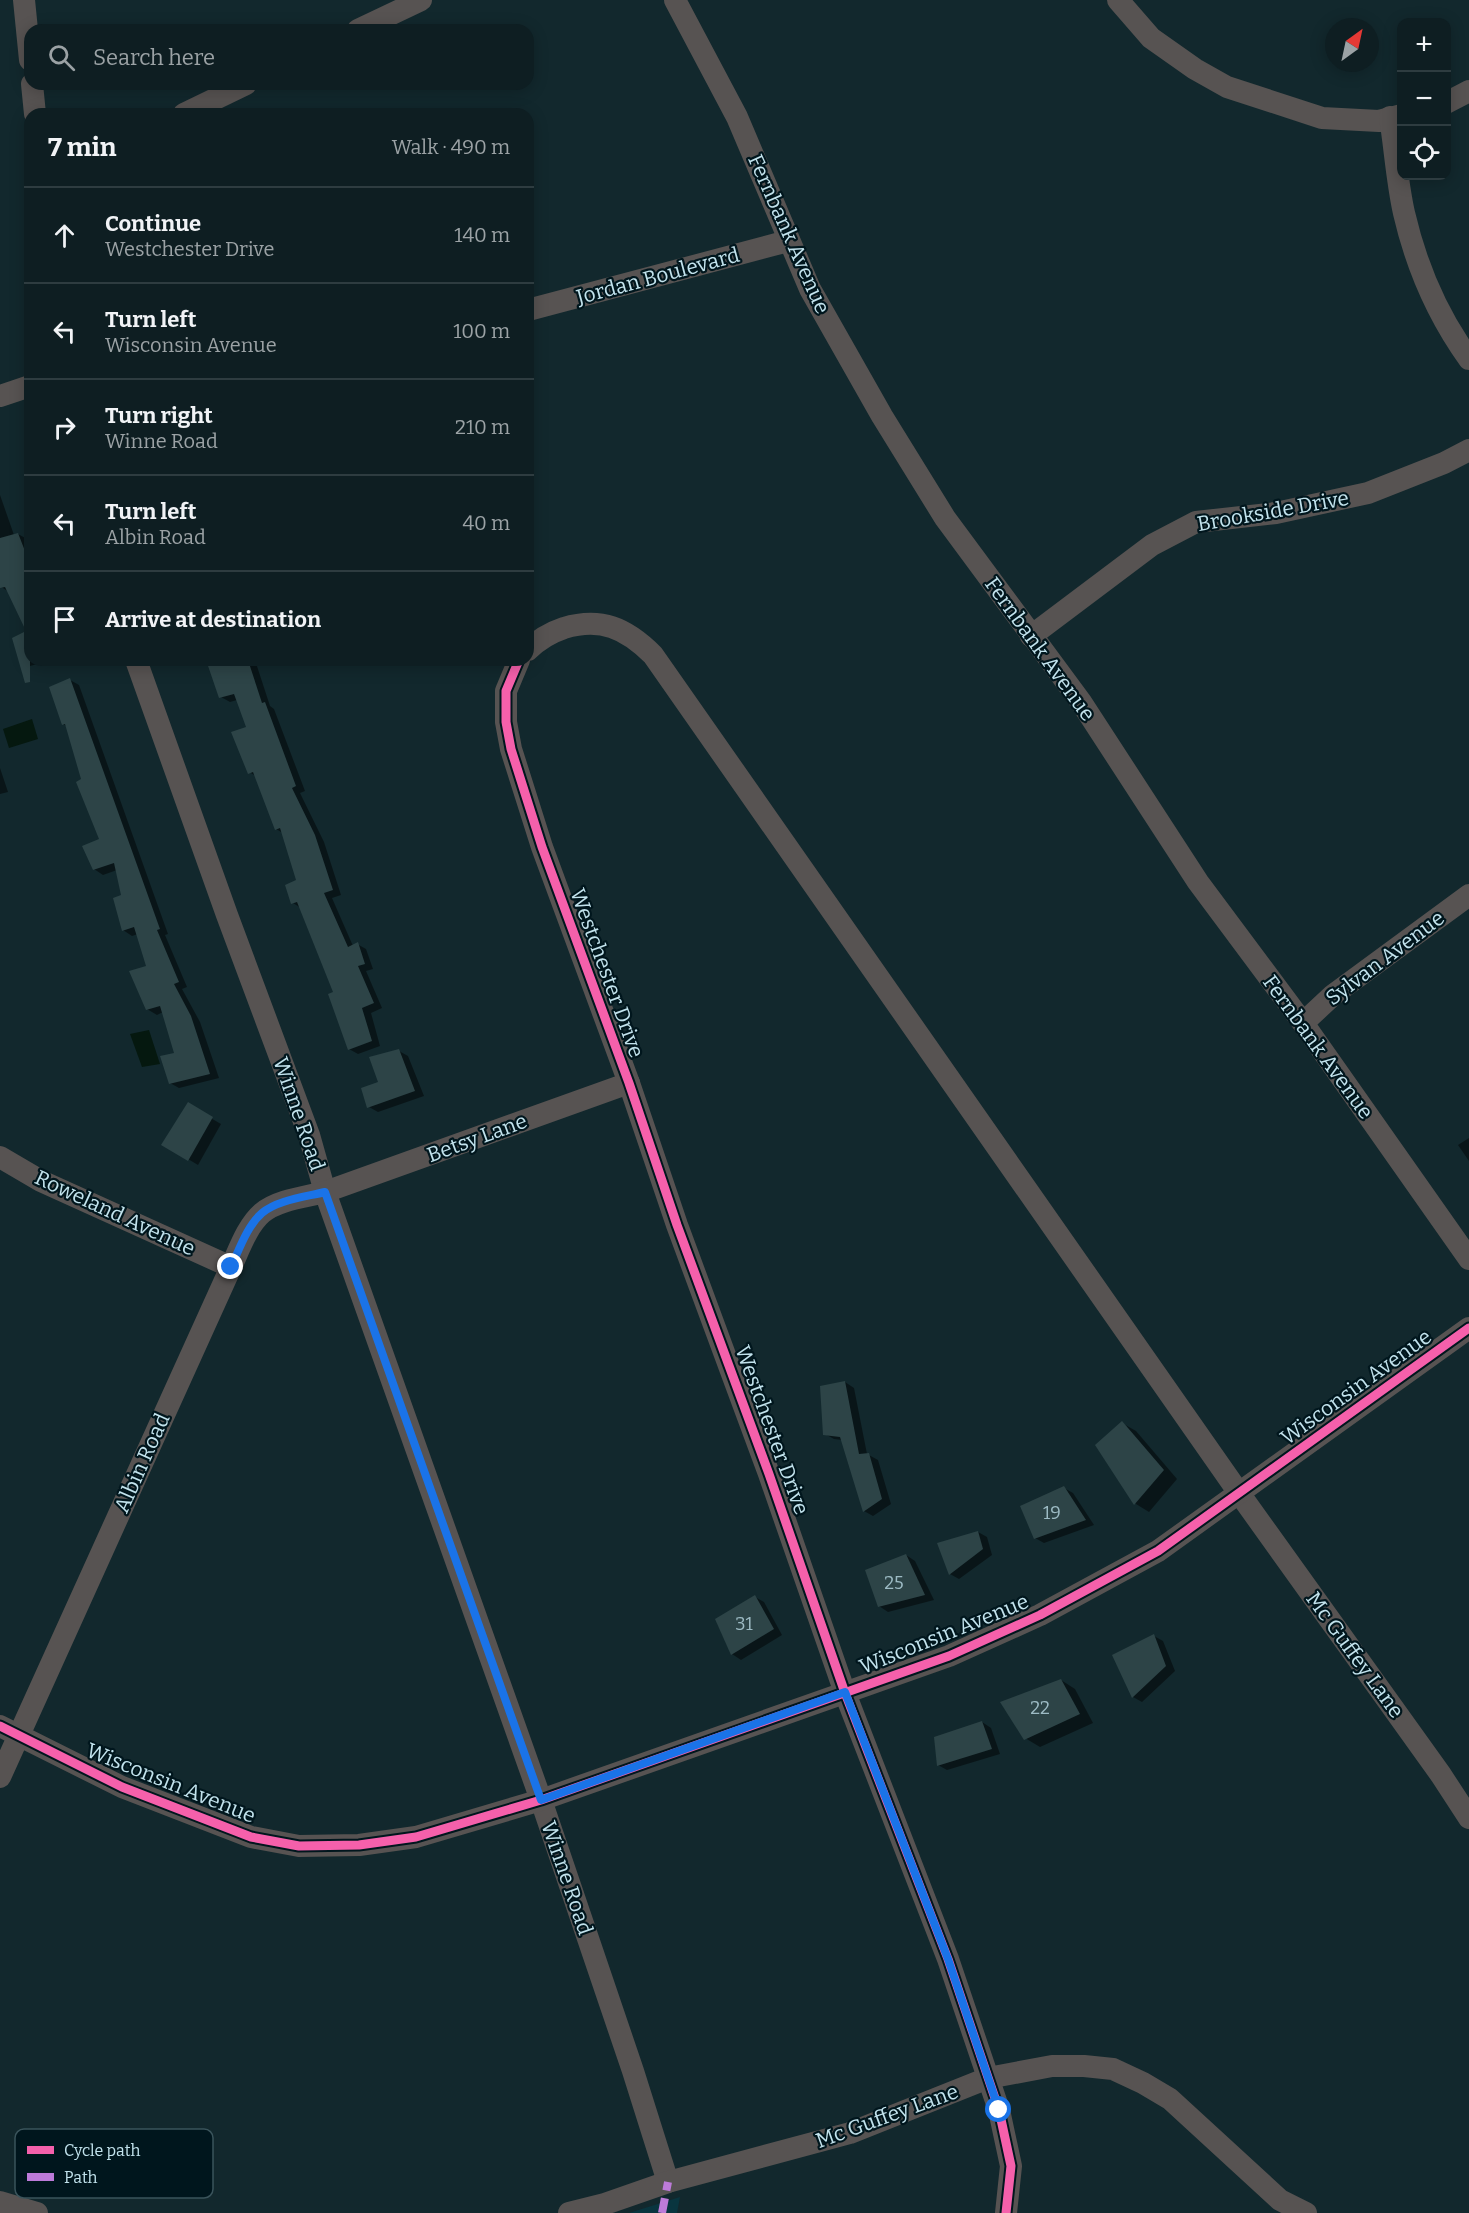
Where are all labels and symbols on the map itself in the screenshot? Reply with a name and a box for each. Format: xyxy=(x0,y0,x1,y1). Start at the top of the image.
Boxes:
north arrow xyxy=(1325,18,1379,72)
street label: Fernbank Avenue xyxy=(742,150,836,318)
street label: Jordan Boulevard xyxy=(573,242,742,311)
street label: Brookside Drive xyxy=(1195,485,1351,537)
street label: Fernbank Avenue xyxy=(979,572,1101,726)
street label: Westchester Drive xyxy=(564,885,650,1061)
street label: Sylvan Avenue xyxy=(1321,905,1449,1011)
street label: Fernbank Avenue xyxy=(1257,970,1379,1124)
street label: Winne Road xyxy=(267,1054,331,1174)
street label: Betsy Lane xyxy=(423,1108,531,1168)
street label: Roweland Avenue xyxy=(31,1164,199,1262)
route end xyxy=(217,1253,243,1279)
street label: Wisconsin Avenue xyxy=(1275,1324,1437,1450)
street label: Westchester Drive xyxy=(729,1342,815,1518)
street label: Albin Road xyxy=(109,1409,175,1517)
house number: 19 xyxy=(1043,1502,1061,1524)
house number: 25 xyxy=(884,1572,904,1594)
street label: Mc Guffey Lane xyxy=(1301,1587,1409,1723)
street label: Wisconsin Avenue xyxy=(856,1588,1032,1680)
house number: 31 xyxy=(735,1613,753,1635)
house number: 22 xyxy=(1030,1697,1050,1719)
street label: Wisconsin Avenue xyxy=(83,1737,259,1829)
street label: Winne Road xyxy=(535,1818,599,1938)
street label: Mc Guffey Lane xyxy=(812,2078,962,2154)
route start xyxy=(985,2096,1011,2122)
legend xyxy=(15,2129,213,2198)
text: Cycle path xyxy=(64,2141,140,2160)
text: Path xyxy=(64,2168,98,2187)

